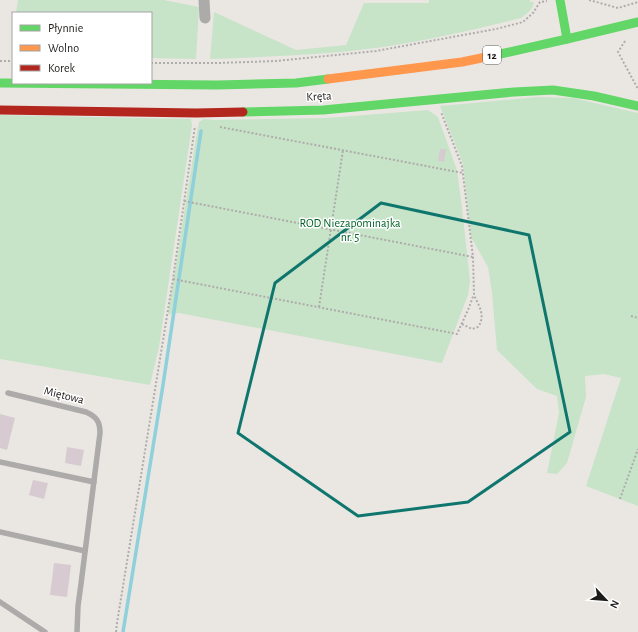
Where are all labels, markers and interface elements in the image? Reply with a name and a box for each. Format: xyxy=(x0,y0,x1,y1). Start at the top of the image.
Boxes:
legend xyxy=(12,12,152,84)
text: Płynnie xyxy=(48,22,83,35)
text: Wolno xyxy=(48,42,79,54)
road number: 12 xyxy=(483,46,501,64)
text: Korek xyxy=(48,62,75,74)
street label: Kręta xyxy=(306,89,332,103)
park label: ROD Niezapominajka nr. 5 xyxy=(299,217,401,243)
street label: Miętowa xyxy=(43,384,86,406)
north arrow xyxy=(586,580,626,620)
text: N xyxy=(608,598,621,610)

